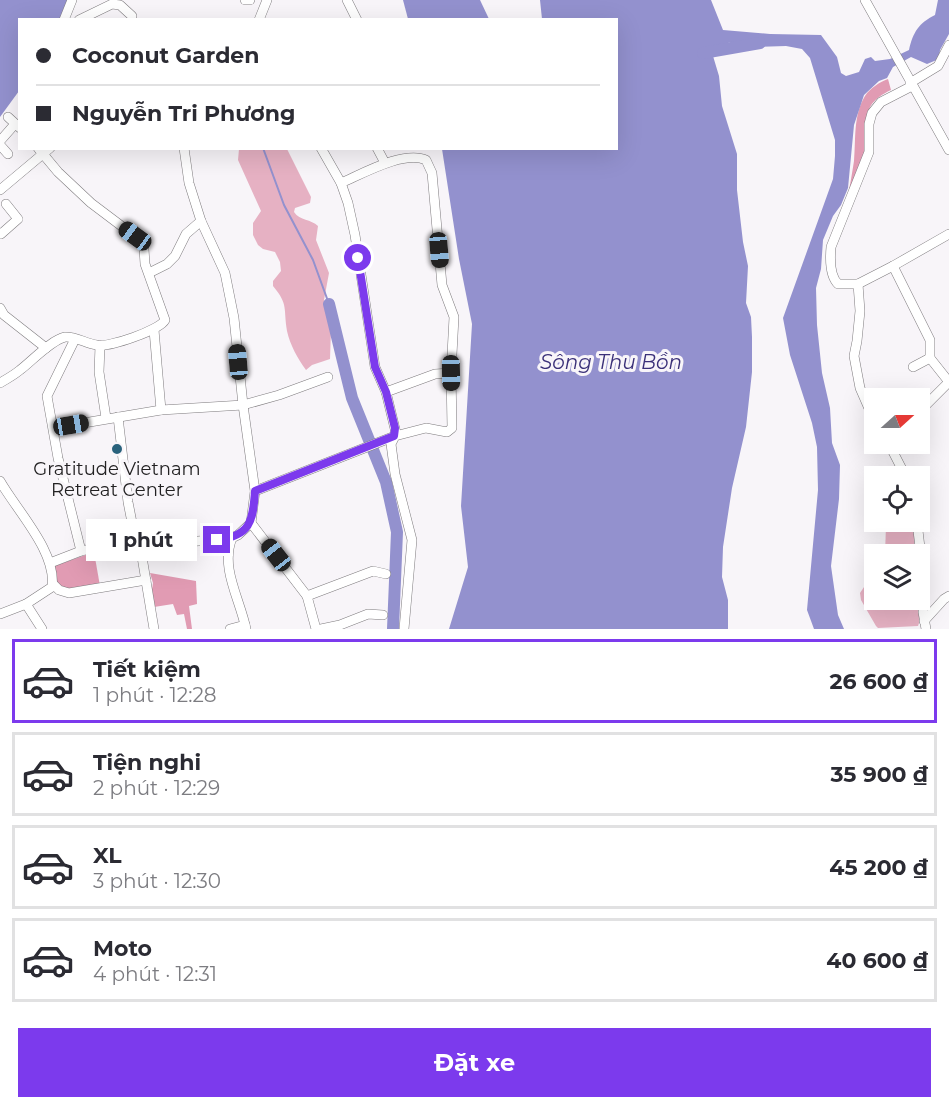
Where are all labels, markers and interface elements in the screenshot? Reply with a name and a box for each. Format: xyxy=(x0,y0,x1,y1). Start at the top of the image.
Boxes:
text: Coconut Garden xyxy=(72,42,259,69)
text: Nguyễn Tri Phương xyxy=(72,100,295,127)
car xyxy=(115,218,155,254)
car xyxy=(428,231,450,269)
route start xyxy=(344,244,371,271)
car xyxy=(227,343,249,381)
water label: Sông Thu Bồn xyxy=(540,350,682,374)
car xyxy=(442,355,460,391)
north arrow xyxy=(864,388,930,454)
map controls xyxy=(864,388,930,610)
car xyxy=(52,413,90,437)
marker: Gratitude Vietnam Retreat Center xyxy=(110,442,124,456)
place label: Gratitude Vietnam Retreat Center xyxy=(33,458,201,501)
button: locate xyxy=(864,466,930,532)
callout: 1 phút xyxy=(85,519,196,561)
route end xyxy=(203,526,230,553)
text: 1 phút xyxy=(110,528,173,552)
car xyxy=(258,535,294,575)
button: layers xyxy=(864,544,930,610)
icon: car xyxy=(21,654,75,708)
text: Tiết kiệm xyxy=(93,656,201,683)
text: 26 600 ₫ xyxy=(829,668,928,695)
text: 1 phút · 12:28 xyxy=(93,683,217,707)
icon: car xyxy=(21,747,75,801)
text: Tiện nghi xyxy=(93,749,201,776)
text: 35 900 ₫ xyxy=(831,761,928,788)
text: 2 phút · 12:29 xyxy=(93,776,220,800)
icon: car xyxy=(21,840,75,894)
text: XL xyxy=(93,842,122,869)
text: 45 200 ₫ xyxy=(829,854,928,881)
text: 3 phút · 12:30 xyxy=(93,869,221,893)
icon: car xyxy=(21,933,75,987)
text: Moto xyxy=(93,935,152,962)
text: 40 600 ₫ xyxy=(826,947,928,974)
text: 4 phút · 12:31 xyxy=(93,962,217,986)
button: Đặt xe xyxy=(18,1028,931,1097)

